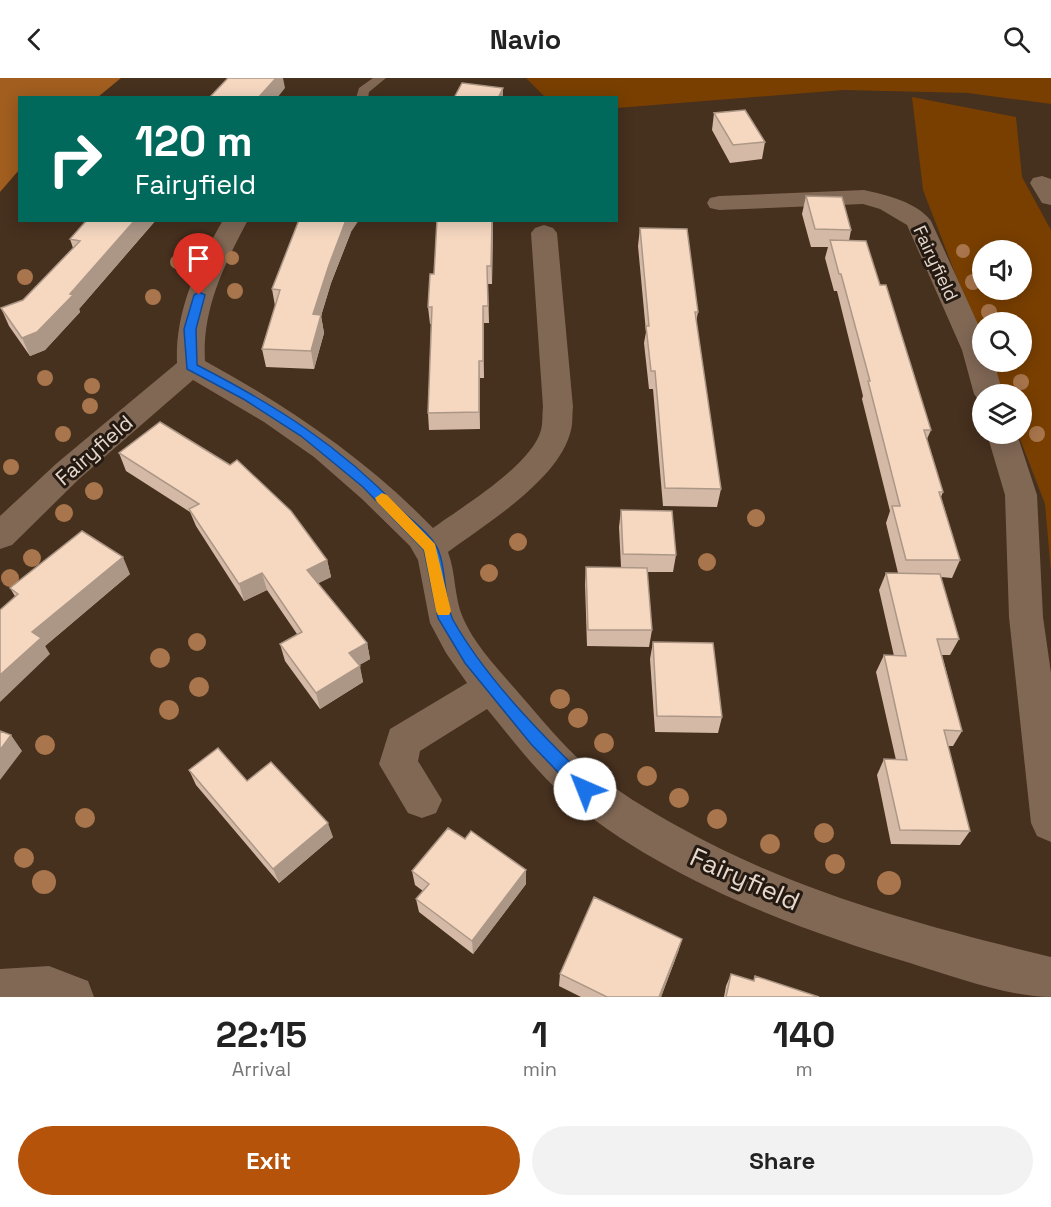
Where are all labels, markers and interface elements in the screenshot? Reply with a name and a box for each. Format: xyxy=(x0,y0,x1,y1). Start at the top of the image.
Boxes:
text: Navio xyxy=(490,22,561,57)
icon: back xyxy=(18,23,51,56)
icon: search xyxy=(1000,23,1033,56)
text: 120 m xyxy=(135,115,253,168)
icon: right xyxy=(36,120,114,198)
text: Fairyfield xyxy=(135,167,256,202)
street label: Fairyfield xyxy=(909,222,963,304)
pin xyxy=(173,233,224,295)
map controls xyxy=(972,240,1032,444)
button: sound xyxy=(972,240,1032,300)
icon: arrive xyxy=(182,242,215,275)
button: search xyxy=(972,312,1032,372)
button: layers xyxy=(972,384,1032,444)
street label: Fairyfield xyxy=(50,409,138,491)
position arrow xyxy=(553,757,617,821)
street label: Fairyfield xyxy=(685,840,805,918)
text: 22:15 xyxy=(216,1012,307,1058)
text: 1 xyxy=(532,1012,548,1058)
text: 140 xyxy=(773,1012,835,1058)
text: Arrival xyxy=(232,1056,291,1082)
text: min xyxy=(523,1056,557,1082)
text: m xyxy=(795,1056,813,1082)
button: Exit xyxy=(18,1126,520,1195)
button: Share xyxy=(532,1126,1033,1195)

